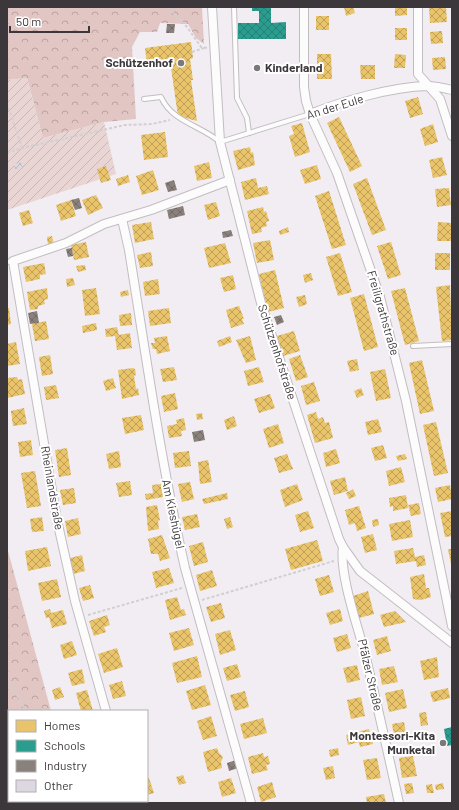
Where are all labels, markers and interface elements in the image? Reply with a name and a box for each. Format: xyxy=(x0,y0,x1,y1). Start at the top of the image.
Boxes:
scale bar xyxy=(10,8,89,34)
text: 50 m xyxy=(16,14,41,28)
place label: Schützenhof xyxy=(105,55,173,69)
marker: Schützenhof xyxy=(176,58,186,68)
place label: Kinderland xyxy=(265,60,323,74)
marker: Kinderland xyxy=(252,63,262,73)
street label: An der Eule xyxy=(305,91,365,121)
street label: Freiligrathstraße xyxy=(365,269,403,357)
street label: Schützenhofstraße xyxy=(256,302,300,401)
street label: Rheinlandstraße xyxy=(39,445,67,531)
street label: Am Kieshügel xyxy=(160,478,188,550)
street label: Pfälzer Straße xyxy=(356,637,386,712)
legend xyxy=(8,710,148,802)
text: Homes xyxy=(44,718,81,732)
place label: Montessori-Kita Munketal xyxy=(350,728,435,756)
text: Schools xyxy=(44,738,85,752)
marker: Montessori-Kita Munketal xyxy=(438,738,448,748)
text: Industry xyxy=(44,758,87,772)
text: Other xyxy=(44,778,74,792)

